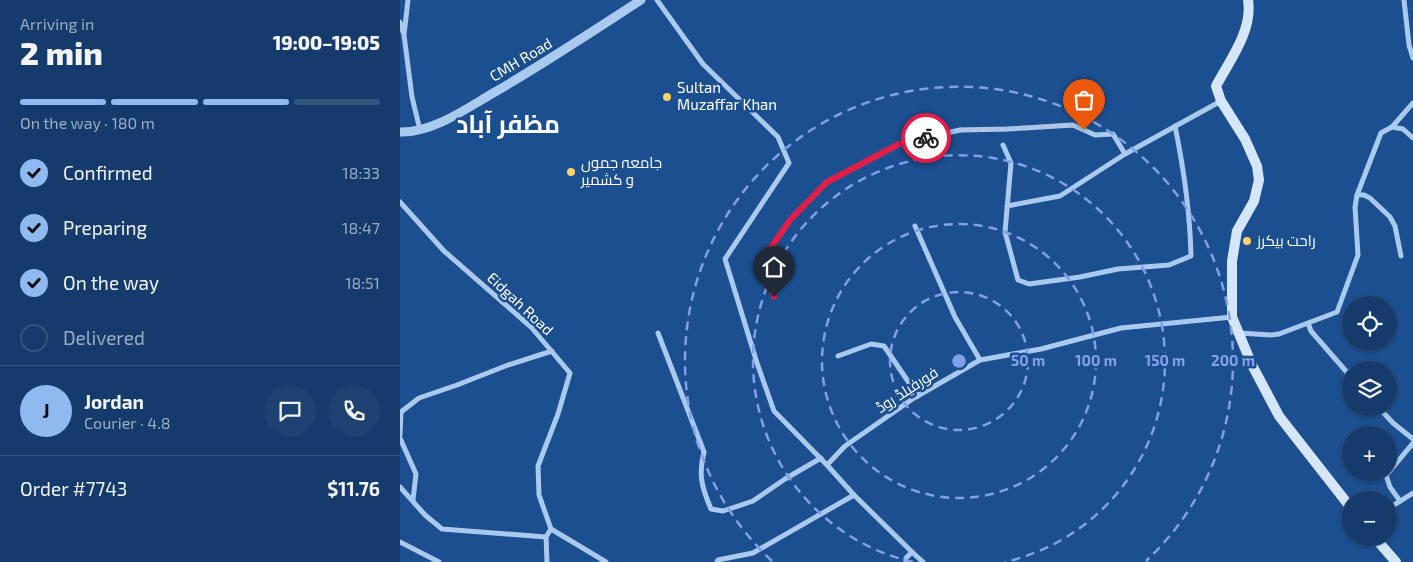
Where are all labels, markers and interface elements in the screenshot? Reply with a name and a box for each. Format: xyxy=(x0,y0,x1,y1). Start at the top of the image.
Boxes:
text: Arriving in xyxy=(20,14,94,33)
text: 19:00–19:05 xyxy=(273,31,380,54)
text: 2 min xyxy=(20,33,103,71)
street label: CMH Road xyxy=(486,33,555,85)
place label: Sultan Muzaffar Khan xyxy=(677,78,777,113)
pin xyxy=(1063,79,1105,130)
icon: bag xyxy=(1070,86,1098,114)
marker: Sultan Muzaffar Khan xyxy=(661,91,673,103)
district label: مظفر آباد xyxy=(456,108,560,139)
text: On the way · 180 m xyxy=(20,113,155,132)
courier xyxy=(901,113,951,163)
icon: bike xyxy=(912,124,940,152)
place label: جامعہ جموں و کشمیر xyxy=(580,153,662,189)
icon: check xyxy=(20,159,48,187)
text: Confirmed xyxy=(63,161,153,184)
text: 18:33 xyxy=(342,163,380,182)
marker: جامعہ جموں و کشمیر xyxy=(565,166,577,178)
icon: check xyxy=(20,214,48,242)
text: Preparing xyxy=(63,216,147,239)
text: 18:47 xyxy=(342,218,380,237)
place label: راحت بیکرز xyxy=(1256,231,1316,250)
marker: راحت بیکرز xyxy=(1241,235,1253,247)
pin xyxy=(753,246,795,297)
icon: home xyxy=(760,253,788,281)
street label: Eidgah Road xyxy=(484,268,557,338)
icon: check xyxy=(20,269,48,297)
text: On the way xyxy=(63,271,159,294)
text: 18:51 xyxy=(345,273,380,292)
map controls xyxy=(1342,296,1397,546)
button: locate xyxy=(1342,296,1397,351)
text: Delivered xyxy=(63,326,145,349)
text: 50 m xyxy=(1011,351,1045,369)
text: 100 m xyxy=(1075,351,1117,369)
text: 150 m xyxy=(1145,351,1185,369)
text: 200 m xyxy=(1211,351,1255,369)
centre of rings xyxy=(950,352,968,370)
button: layers xyxy=(1342,361,1397,416)
street label: فورفیلڈ روڈ xyxy=(872,362,941,417)
button: chat xyxy=(264,385,316,437)
button: phone xyxy=(328,385,380,437)
text: Jordan xyxy=(84,390,144,413)
text: J xyxy=(42,399,50,422)
text: Courier · 4.8 xyxy=(84,413,171,432)
button: + xyxy=(1342,426,1397,481)
text: Order #7743 xyxy=(20,477,127,500)
text: $11.76 xyxy=(327,477,380,500)
button: − xyxy=(1342,491,1397,546)

